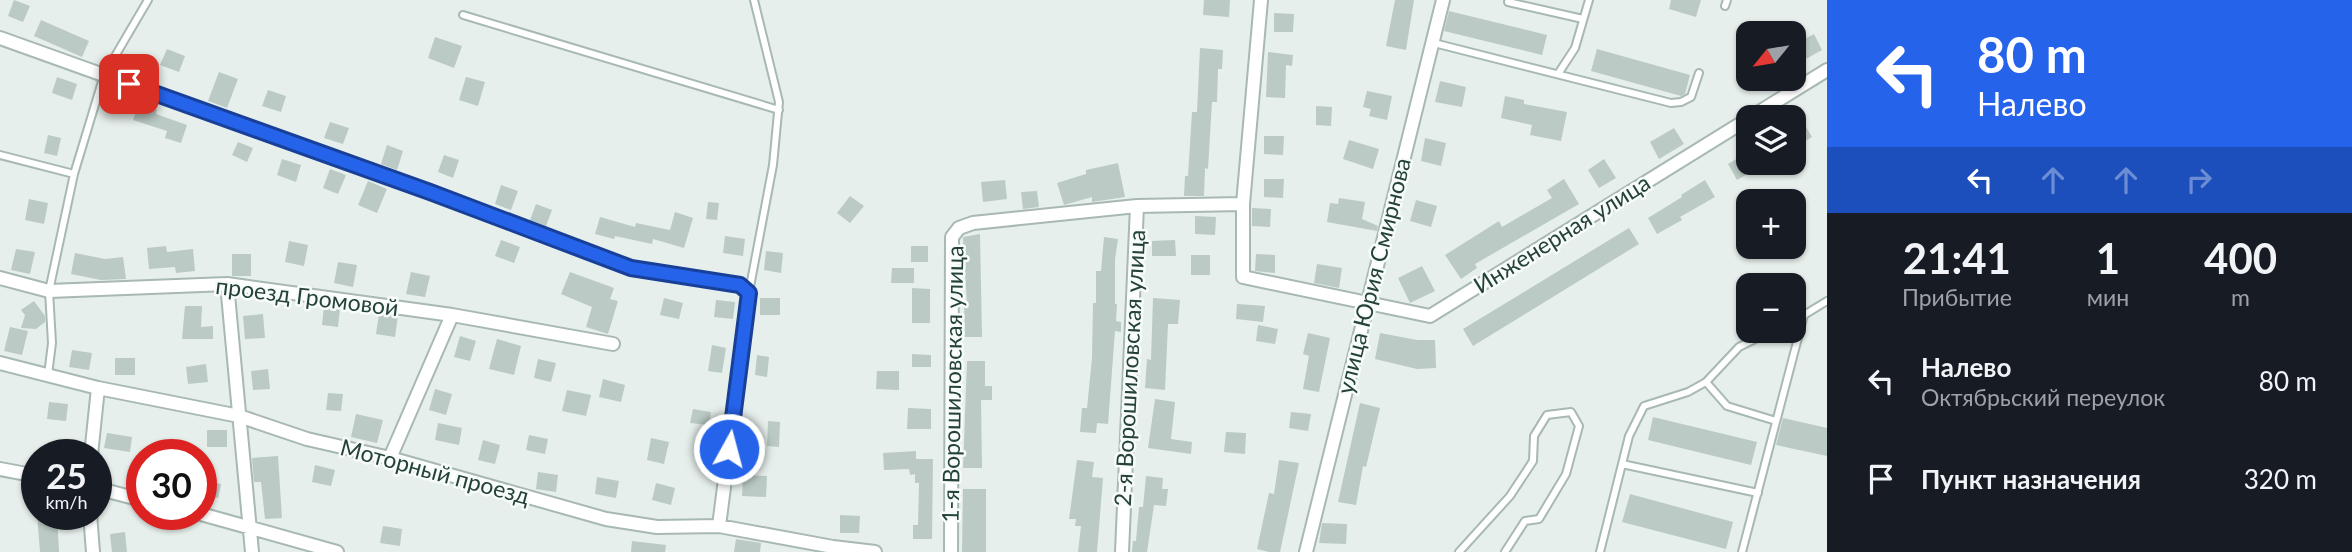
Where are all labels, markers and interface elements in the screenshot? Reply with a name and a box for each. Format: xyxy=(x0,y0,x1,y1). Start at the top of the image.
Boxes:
north arrow xyxy=(1736,21,1806,91)
map controls xyxy=(1736,21,1806,343)
text: 80 m xyxy=(1977,25,2087,83)
icon: left xyxy=(1862,28,1953,119)
pin xyxy=(99,54,159,114)
icon: arrive xyxy=(110,65,148,103)
text: Налево xyxy=(1977,84,2087,123)
button: layers xyxy=(1736,105,1806,175)
street label: улица Юрия Смирнова xyxy=(1330,155,1416,397)
icon: left xyxy=(1961,161,1999,199)
icon: ahead xyxy=(2034,161,2072,199)
icon: ahead xyxy=(2107,161,2145,199)
icon: right xyxy=(2180,161,2218,199)
street label: Инженерная улица xyxy=(1468,168,1655,299)
button: + xyxy=(1736,189,1806,259)
street label: 2-я Ворошиловская улица xyxy=(1108,229,1150,507)
text: 21:41 xyxy=(1903,233,2011,283)
text: 1 xyxy=(2096,233,2120,283)
text: 400 xyxy=(2204,233,2277,283)
street label: 1-я Ворошиловская улица xyxy=(936,245,968,523)
street label: проезд Громовой xyxy=(214,271,400,321)
button: − xyxy=(1736,273,1806,343)
text: Прибытие xyxy=(1902,283,2012,311)
text: мин xyxy=(2087,283,2129,311)
text: m xyxy=(2231,283,2250,311)
text: Налево xyxy=(1921,351,2011,383)
icon: left xyxy=(1862,362,1900,400)
text: 80 m xyxy=(2259,365,2317,397)
text: Октябрьский переулок xyxy=(1921,383,2165,411)
position arrow xyxy=(692,412,766,486)
street label: Моторный проезд xyxy=(338,432,533,510)
speed limit sign: 30 xyxy=(126,439,217,530)
text: 25 xyxy=(46,454,87,496)
icon: arrive xyxy=(1862,460,1900,498)
text: Пункт назначения xyxy=(1921,463,2141,495)
text: 320 m xyxy=(2244,463,2317,495)
text: km/h xyxy=(45,491,88,513)

